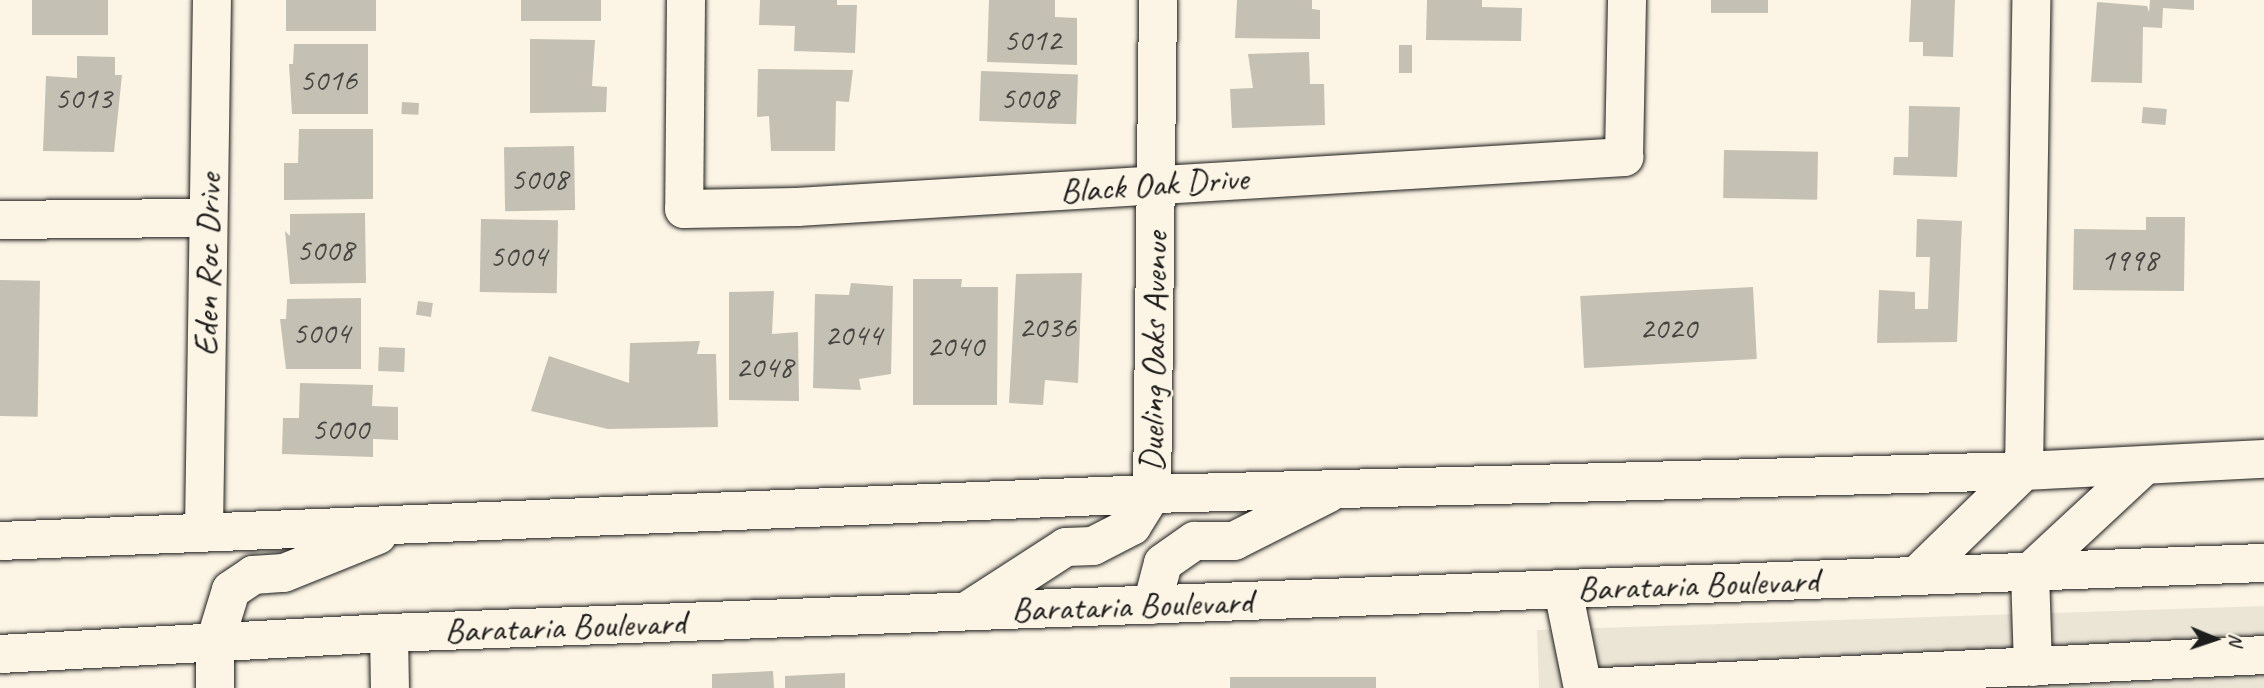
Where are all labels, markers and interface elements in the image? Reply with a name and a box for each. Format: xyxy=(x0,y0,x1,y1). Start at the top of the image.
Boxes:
house number: 5012 xyxy=(1003,21,1061,59)
house number: 5016 xyxy=(299,61,357,99)
house number: 5013 xyxy=(54,79,112,117)
house number: 5008 xyxy=(1000,79,1058,117)
street label: Black Oak Drive xyxy=(1058,157,1250,213)
house number: 5008 xyxy=(510,160,568,198)
street label: Eden Roc Drive xyxy=(185,173,231,357)
house number: 5008 xyxy=(296,231,354,269)
street label: Dueling Oaks Avenue xyxy=(1131,232,1177,472)
house number: 5004 xyxy=(489,237,547,275)
house number: 1998 xyxy=(2100,241,2158,279)
house number: 2036 xyxy=(1018,308,1076,346)
house number: 2020 xyxy=(1639,309,1697,347)
house number: 5004 xyxy=(292,314,350,352)
house number: 2044 xyxy=(824,316,882,354)
house number: 2040 xyxy=(926,327,984,365)
house number: 2048 xyxy=(735,348,793,386)
house number: 5000 xyxy=(311,410,369,448)
street label: Barataria Boulevard xyxy=(1576,560,1820,610)
street label: Barataria Boulevard xyxy=(1010,581,1254,631)
street label: Barataria Boulevard xyxy=(443,602,687,652)
north arrow xyxy=(2180,604,2250,674)
text: N xyxy=(2224,633,2248,646)

